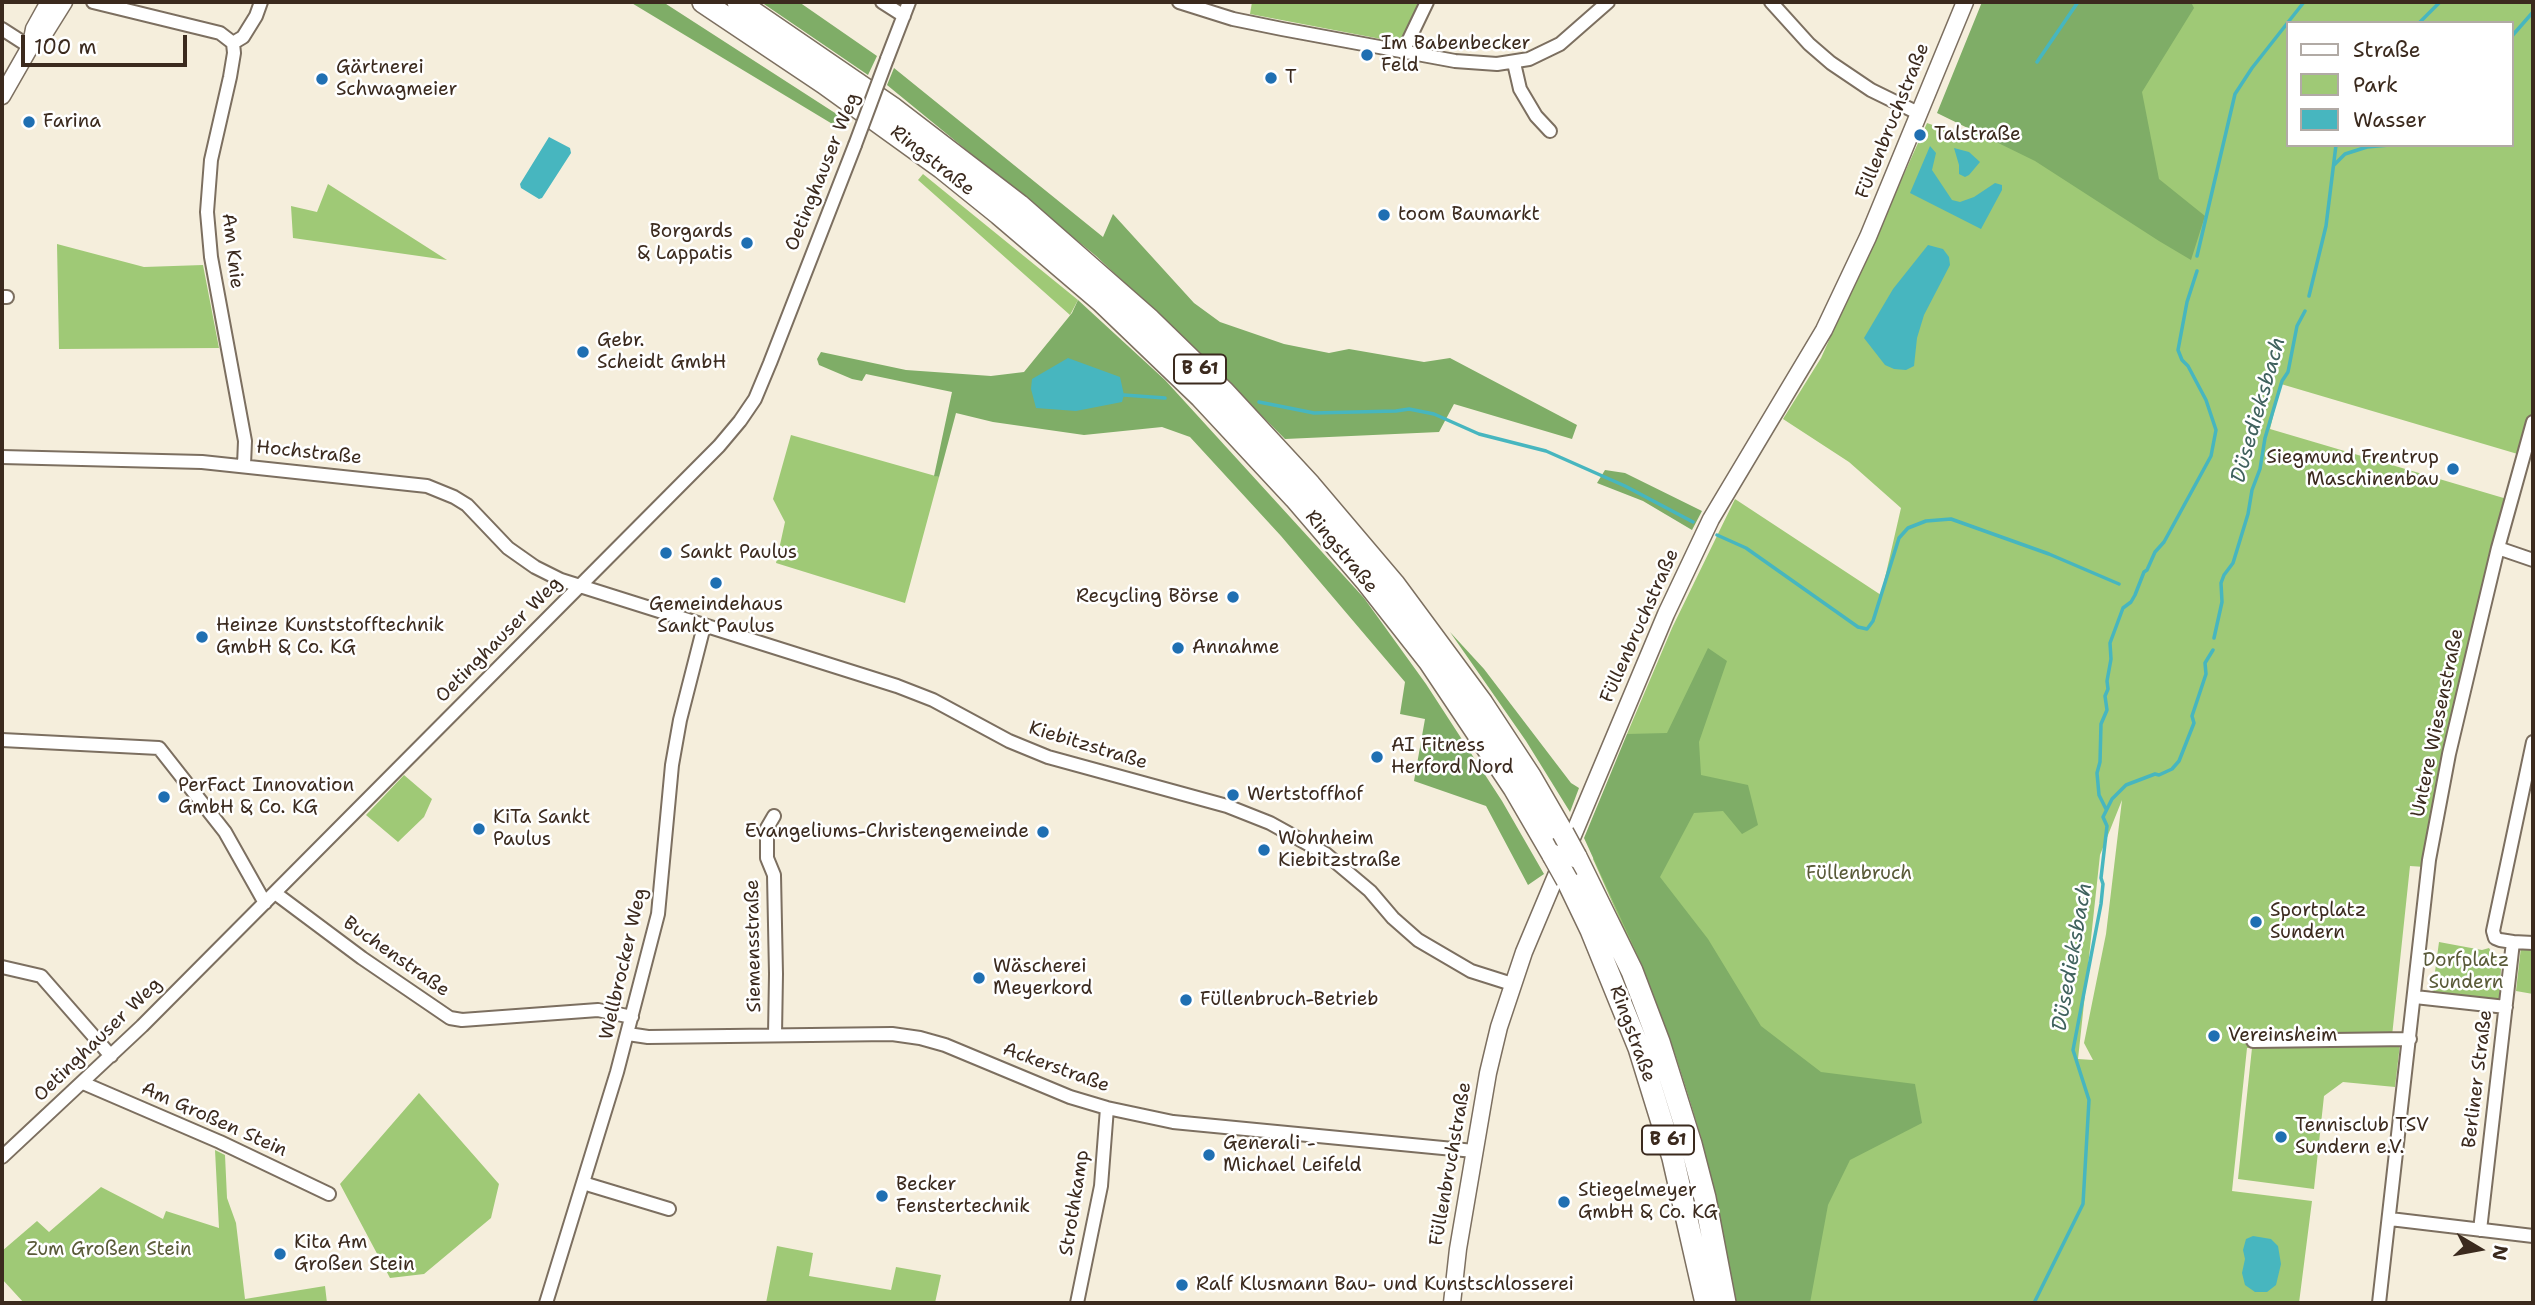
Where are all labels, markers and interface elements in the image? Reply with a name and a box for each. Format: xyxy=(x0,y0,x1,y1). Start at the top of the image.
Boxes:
scale bar xyxy=(24,21,191,65)
legend xyxy=(2286,21,2514,147)
text: 100 m xyxy=(34,33,97,61)
place label: Im Babenbecker Feld xyxy=(1381,33,1531,77)
text: Straße xyxy=(2353,36,2421,64)
street label: Füllenbruchstraße xyxy=(1851,40,1935,202)
marker: Im Babenbecker Feld xyxy=(1359,47,1375,63)
place label: Gärtnerei Schwagmeier xyxy=(336,57,457,101)
place label: T xyxy=(1285,67,1297,89)
marker: T xyxy=(1263,70,1279,86)
marker: Gärtnerei Schwagmeier xyxy=(314,71,330,87)
text: Park xyxy=(2353,71,2398,99)
street label: Oetinghauser Weg xyxy=(781,89,865,255)
text: Wasser xyxy=(2353,106,2427,134)
place label: Farina xyxy=(43,111,101,133)
marker: Farina xyxy=(21,114,37,130)
street label: Ringstraße xyxy=(885,121,979,201)
place label: Talstraße xyxy=(1934,124,2021,146)
marker: Talstraße xyxy=(1912,127,1928,143)
place label: toom Baumarkt xyxy=(1398,204,1540,226)
marker: toom Baumarkt xyxy=(1376,207,1392,223)
street label: Am Knie xyxy=(216,212,248,290)
place label: Borgards & Lappatis xyxy=(637,221,733,265)
marker: Borgards & Lappatis xyxy=(739,235,755,251)
place label: Gebr. Scheidt GmbH xyxy=(597,330,726,374)
water label: Düsedieksbach xyxy=(2226,334,2292,486)
marker: Gebr. Scheidt GmbH xyxy=(575,344,591,360)
road number: B 61 xyxy=(1174,354,1226,384)
street label: Hochstraße xyxy=(255,436,363,470)
place label: Siegmund Frentrup Maschinenbau xyxy=(2266,447,2439,491)
marker: Siegmund Frentrup Maschinenbau xyxy=(2445,461,2461,477)
street label: Ringstraße xyxy=(1300,506,1382,598)
place label: Sankt Paulus xyxy=(680,542,797,564)
marker: Sankt Paulus xyxy=(658,545,674,561)
street label: Füllenbruchstraße xyxy=(1596,546,1684,706)
street label: Oetinghauser Weg xyxy=(431,572,567,708)
marker: Gemeindehaus Sankt Paulus xyxy=(708,575,724,591)
place label: Recycling Börse xyxy=(1076,586,1219,608)
marker: Recycling Börse xyxy=(1225,589,1241,605)
place label: Gemeindehaus Sankt Paulus xyxy=(649,594,783,638)
place label: Heinze Kunststofftechnik GmbH & Co. KG xyxy=(216,615,444,659)
street label: Untere Wiesenstraße xyxy=(2407,627,2469,819)
marker: Heinze Kunststofftechnik GmbH & Co. KG xyxy=(194,629,210,645)
place label: Annahme xyxy=(1192,637,1279,659)
marker: Annahme xyxy=(1170,640,1186,656)
street label: Kiebitzstraße xyxy=(1026,717,1150,775)
place label: AI Fitness Herford Nord xyxy=(1391,735,1514,779)
marker: AI Fitness Herford Nord xyxy=(1369,749,1385,765)
place label: PerFact Innovation GmbH & Co. KG xyxy=(178,775,354,819)
place label: Wertstoffhof xyxy=(1247,784,1363,806)
marker: Wertstoffhof xyxy=(1225,787,1241,803)
marker: PerFact Innovation GmbH & Co. KG xyxy=(156,789,172,805)
place label: KiTa Sankt Paulus xyxy=(493,807,590,851)
marker: KiTa Sankt Paulus xyxy=(471,821,487,837)
place label: Evangeliums-Christengemeinde xyxy=(745,821,1029,843)
marker: Evangeliums-Christengemeinde xyxy=(1035,824,1051,840)
place label: Wohnheim Kiebitzstraße xyxy=(1278,828,1401,872)
marker: Wohnheim Kiebitzstraße xyxy=(1256,842,1272,858)
park label: Füllenbruch xyxy=(1806,863,1912,885)
street label: Siemensstraße xyxy=(741,879,767,1013)
water label: Düsedieksbach xyxy=(2048,881,2098,1033)
street label: Wellbrocker Weg xyxy=(595,886,653,1042)
place label: Sportplatz Sundern xyxy=(2270,900,2366,944)
street label: Buchenstraße xyxy=(338,912,454,1002)
marker: Sportplatz Sundern xyxy=(2248,914,2264,930)
park label: Dorfplatz Sundern xyxy=(2423,950,2509,994)
place label: Wäscherei Meyerkord xyxy=(993,956,1093,1000)
marker: Wäscherei Meyerkord xyxy=(971,970,987,986)
street label: Oetinghauser Weg xyxy=(29,973,167,1107)
street label: Ringstraße xyxy=(1604,983,1660,1085)
place label: Füllenbruch-Betrieb xyxy=(1200,989,1378,1011)
marker: Füllenbruch-Betrieb xyxy=(1178,992,1194,1008)
street label: Berliner Straße xyxy=(2458,1009,2498,1149)
place label: Vereinsheim xyxy=(2228,1025,2337,1047)
marker: Vereinsheim xyxy=(2206,1028,2222,1044)
street label: Ackerstraße xyxy=(1000,1038,1112,1098)
street label: Am Großen Stein xyxy=(138,1078,290,1162)
street label: Füllenbruchstraße xyxy=(1425,1080,1477,1248)
place label: Tennisclub TSV Sundern e.V. xyxy=(2295,1115,2429,1159)
road number: B 61 xyxy=(1642,1126,1694,1154)
marker: Tennisclub TSV Sundern e.V. xyxy=(2273,1129,2289,1145)
place label: Generali - Michael Leifeld xyxy=(1223,1133,1362,1177)
marker: Generali - Michael Leifeld xyxy=(1201,1147,1217,1163)
street label: Strothkamp xyxy=(1055,1148,1095,1258)
place label: Becker Fenstertechnik xyxy=(896,1174,1030,1218)
place label: Stiegelmeyer GmbH & Co. KG xyxy=(1578,1180,1718,1224)
marker: Becker Fenstertechnik xyxy=(874,1188,890,1204)
marker: Stiegelmeyer GmbH & Co. KG xyxy=(1556,1194,1572,1210)
north arrow xyxy=(2444,1214,2514,1284)
place label: Kita Am Großen Stein xyxy=(294,1232,415,1276)
park label: Zum Großen Stein xyxy=(26,1239,192,1261)
text: N xyxy=(2487,1243,2514,1262)
marker: Kita Am Großen Stein xyxy=(272,1246,288,1262)
place label: Ralf Klusmann Bau- und Kunstschlosserei xyxy=(1196,1274,1574,1296)
marker: Ralf Klusmann Bau- und Kunstschlosserei xyxy=(1174,1277,1190,1293)

